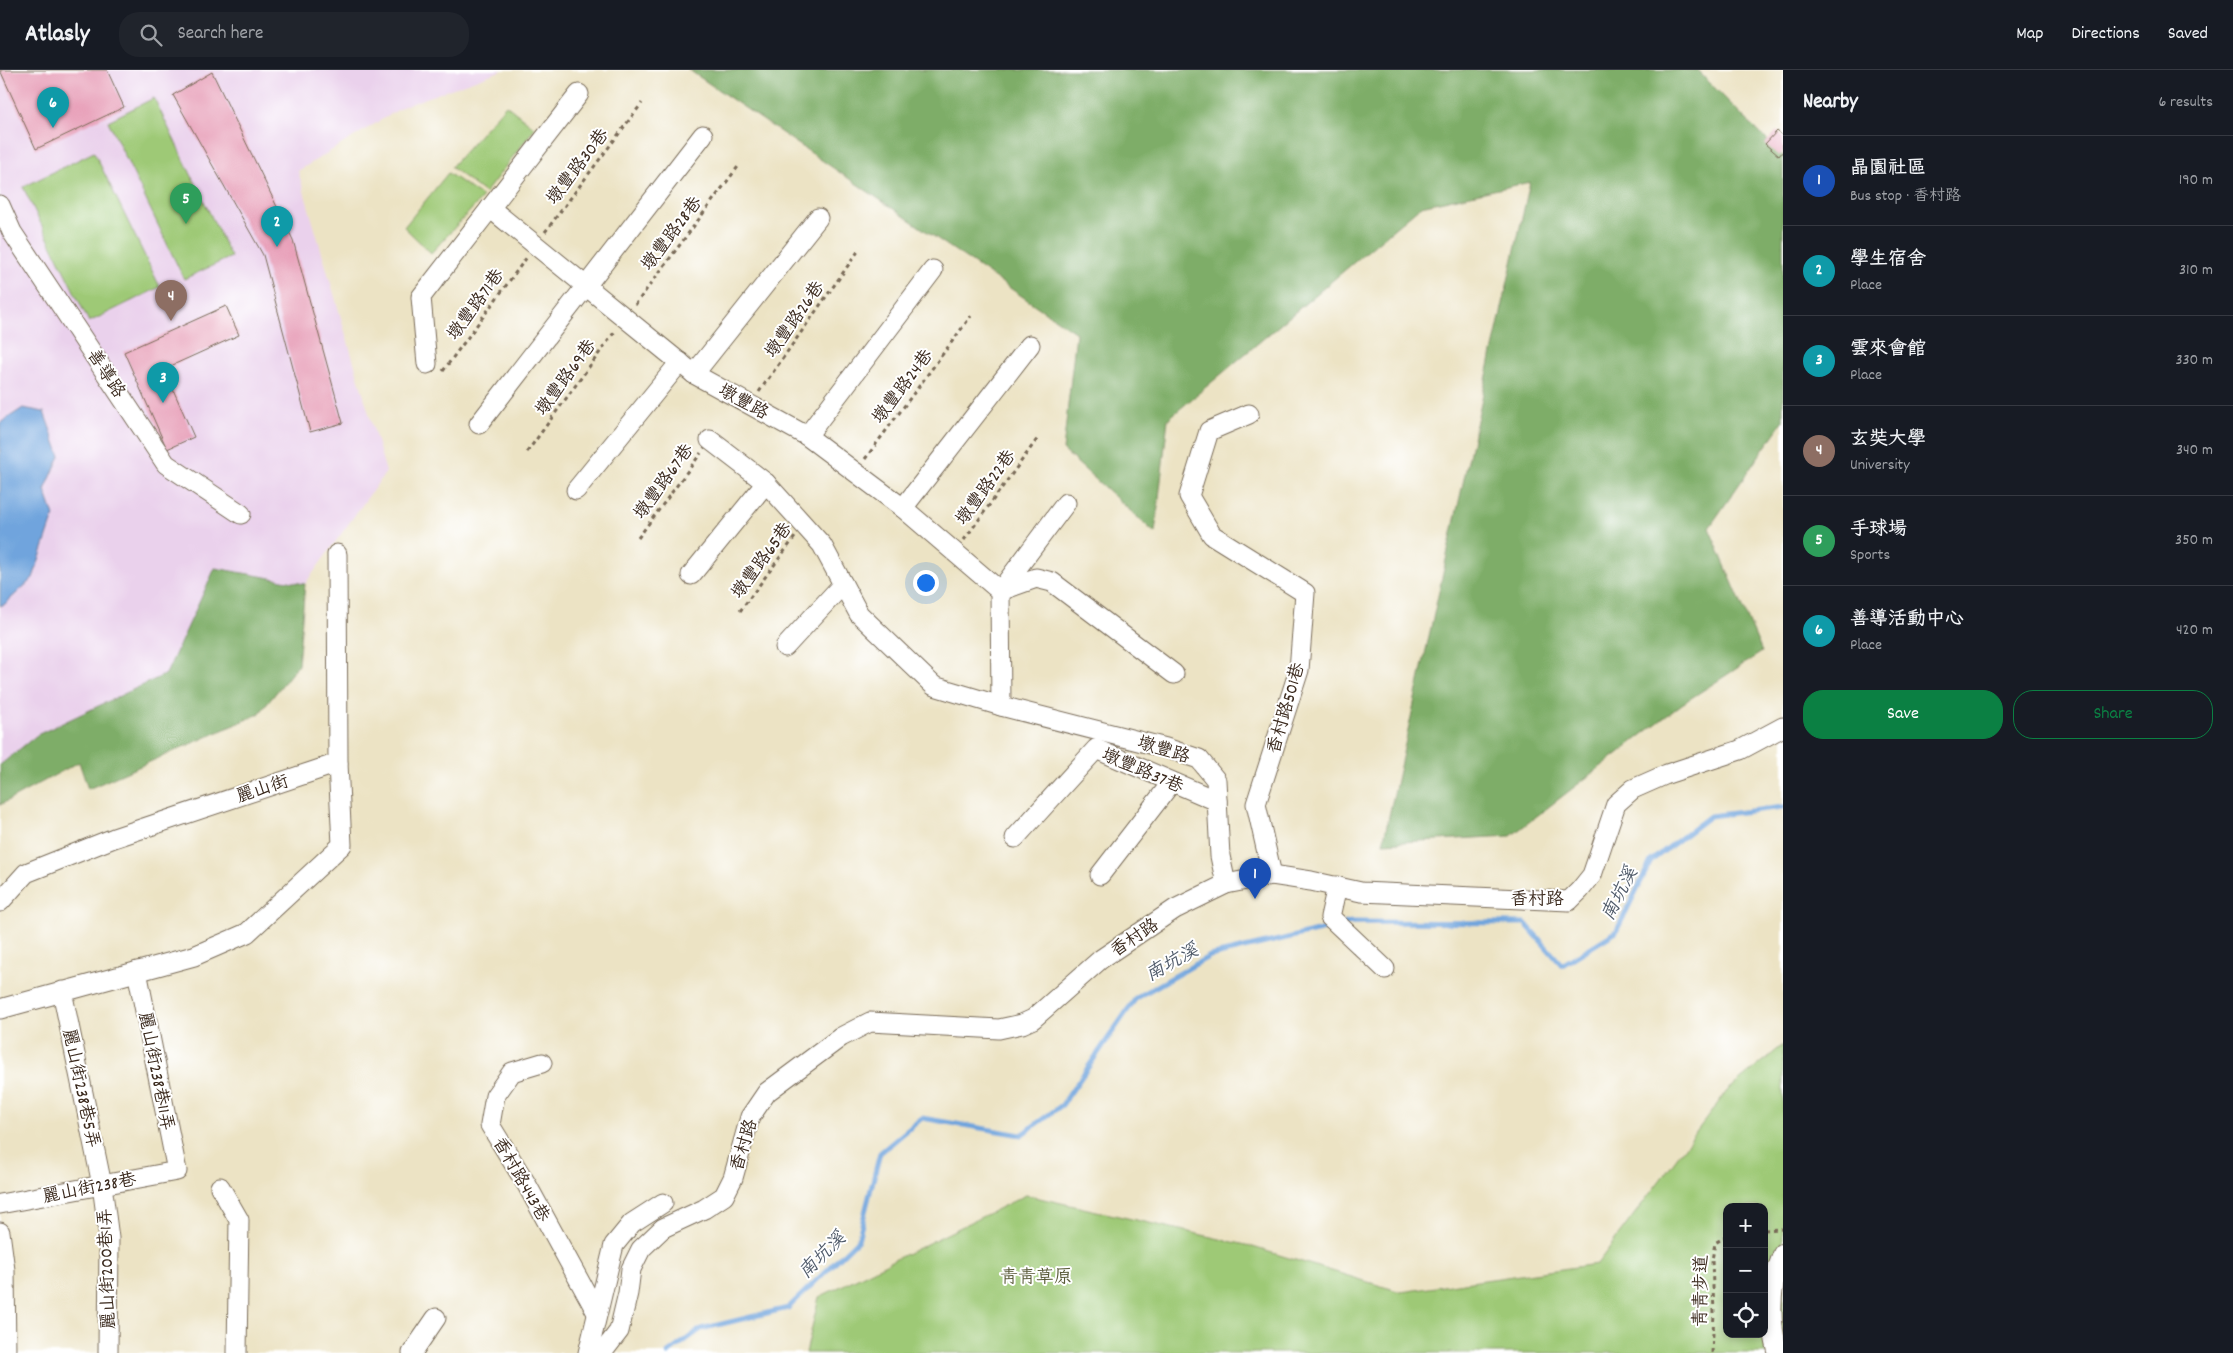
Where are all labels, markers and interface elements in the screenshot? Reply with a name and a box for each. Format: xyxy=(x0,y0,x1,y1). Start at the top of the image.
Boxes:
search box xyxy=(119,12,469,57)
text: Atlasly xyxy=(25,18,89,52)
icon: search xyxy=(137,21,165,49)
text: Search here xyxy=(177,21,263,48)
text: Map xyxy=(2016,22,2043,47)
text: Directions xyxy=(2071,22,2140,47)
text: Saved xyxy=(2168,22,2208,47)
pin: 6 xyxy=(37,87,69,128)
text: Nearby xyxy=(1803,88,1858,118)
text: 6 results xyxy=(2158,91,2213,114)
street label: 墩豐路30巷 xyxy=(542,124,616,211)
text: 晶園社區 xyxy=(1850,156,1926,183)
text: 1 xyxy=(1817,169,1821,192)
text: 190 m xyxy=(2179,169,2213,192)
pin: 5 xyxy=(170,183,202,224)
text: Bus stop · 香村路 xyxy=(1850,185,1961,208)
street label: 墩豐路28巷 xyxy=(637,192,709,277)
pin: 2 xyxy=(261,206,293,247)
text: 學生宿舍 xyxy=(1850,247,1926,274)
text: 2 xyxy=(1816,259,1823,282)
text: 310 m xyxy=(2179,259,2213,282)
street label: 墩豐路71巷 xyxy=(443,265,511,346)
text: Place xyxy=(1850,274,1882,297)
street label: 墩豐路26巷 xyxy=(760,277,832,364)
pin: 4 xyxy=(155,280,187,321)
street label: 墩豐路69巷 xyxy=(531,335,603,422)
text: 雲來會館 xyxy=(1850,337,1926,364)
street label: 善導路 xyxy=(80,345,130,404)
street label: 墩豐路24巷 xyxy=(868,345,940,430)
text: 3 xyxy=(1815,349,1823,372)
text: 330 m xyxy=(2175,349,2213,372)
pin: 3 xyxy=(147,362,179,403)
text: Place xyxy=(1850,364,1882,387)
street label: 墩豐路 xyxy=(713,379,772,427)
text: 玄奘大學 xyxy=(1850,427,1926,454)
text: 4 xyxy=(1816,439,1822,462)
text: 340 m xyxy=(2176,439,2213,462)
street label: 墩豐路67巷 xyxy=(629,440,701,525)
street label: 墩豐路22巷 xyxy=(951,446,1023,531)
text: University xyxy=(1850,454,1910,477)
text: 手球場 xyxy=(1850,517,1907,544)
street label: 墩豐路65巷 xyxy=(727,518,799,605)
text: 5 xyxy=(1815,529,1823,552)
text: 350 m xyxy=(2175,529,2213,552)
text: Sports xyxy=(1850,544,1890,567)
your location xyxy=(913,570,939,596)
text: 善導活動中心 xyxy=(1850,607,1964,634)
text: 6 xyxy=(1815,619,1823,642)
text: 420 m xyxy=(2176,619,2213,642)
text: Place xyxy=(1850,634,1882,657)
street label: 香村路501巷 xyxy=(1262,660,1312,757)
button: Save xyxy=(1803,690,2003,739)
button: Share xyxy=(2013,690,2213,739)
street label: 墩豐路 xyxy=(1134,732,1193,771)
street label: 墩豐路37巷 xyxy=(1097,744,1187,801)
street label: 麗山街 xyxy=(233,770,292,811)
pin: 1 xyxy=(1239,858,1271,899)
water label: 南坑溪 xyxy=(1596,862,1647,926)
street label: 香村路 xyxy=(1510,888,1564,913)
street label: 香村路 xyxy=(1106,914,1165,965)
water label: 南坑溪 xyxy=(1141,938,1205,990)
street label: 麗山街238巷11弄 xyxy=(131,1010,178,1133)
street label: 麗山街238巷5弄 xyxy=(55,1027,104,1151)
street label: 香村路 xyxy=(726,1116,765,1175)
street label: 香村路443巷 xyxy=(485,1133,554,1228)
street label: 麗山街238巷 xyxy=(40,1168,139,1211)
map controls xyxy=(1723,1203,1768,1338)
button: + xyxy=(1723,1203,1768,1248)
street label: 麗山街200巷1弄 xyxy=(94,1208,123,1330)
water label: 南坑溪 xyxy=(794,1226,854,1286)
button: − xyxy=(1723,1248,1768,1293)
street label: 青青步道 xyxy=(1689,1255,1716,1327)
park label: 青青草原 xyxy=(1000,1266,1072,1291)
button: locate xyxy=(1723,1293,1768,1338)

